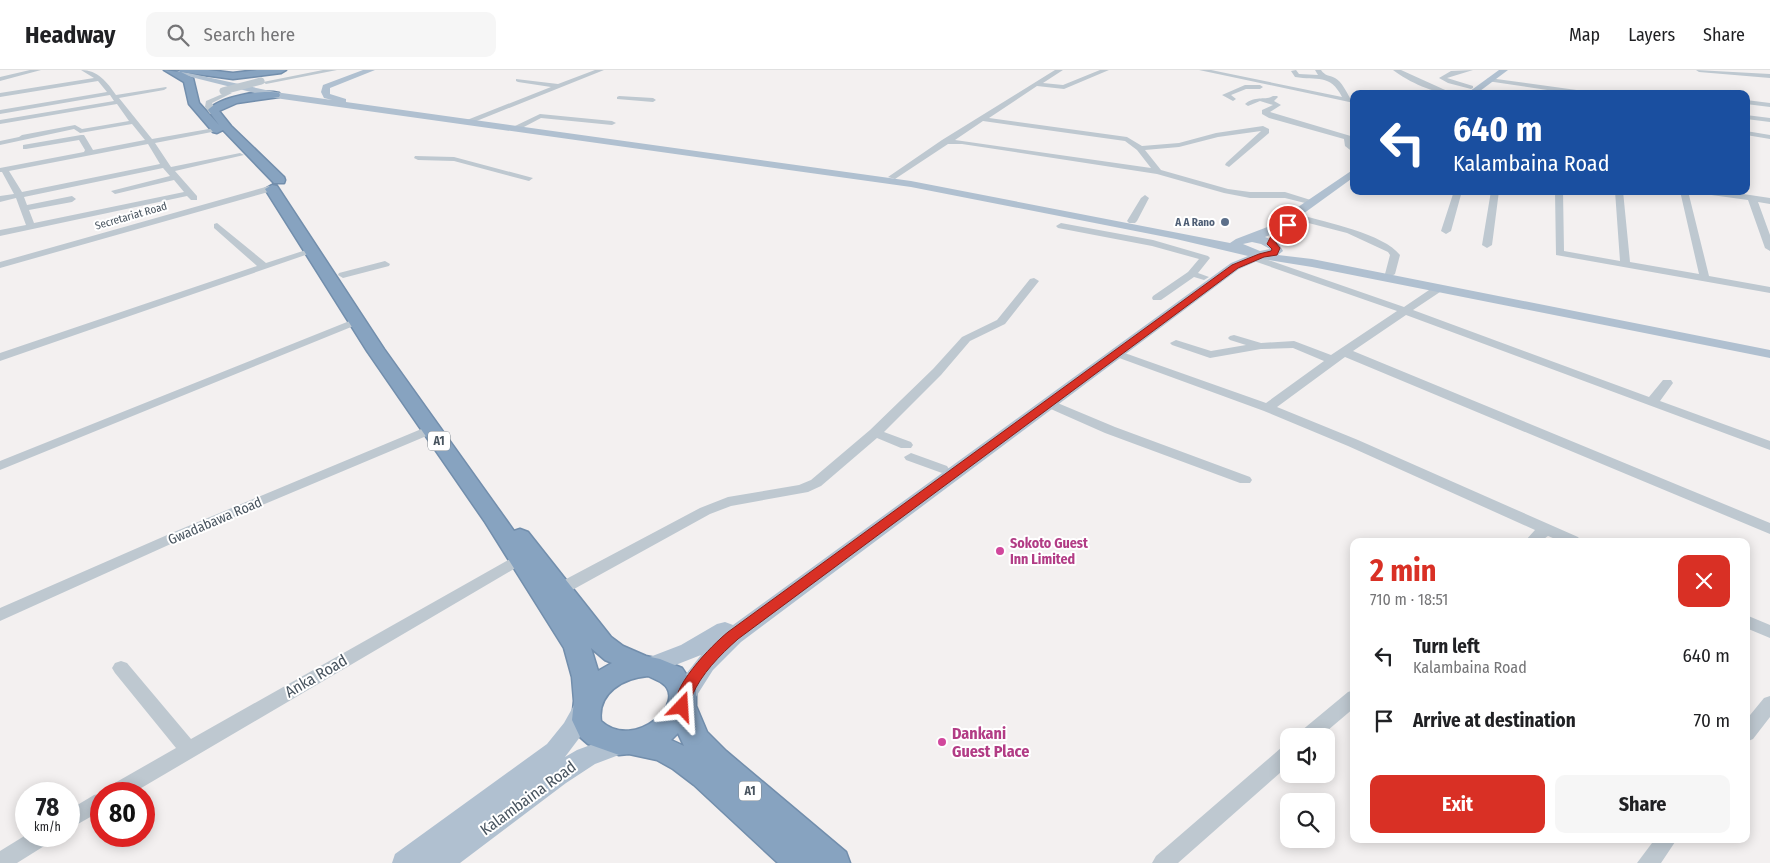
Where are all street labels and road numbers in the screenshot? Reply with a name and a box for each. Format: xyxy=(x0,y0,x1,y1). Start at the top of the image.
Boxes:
street label: Secretariat Road xyxy=(93,199,169,233)
road number: A1 xyxy=(428,432,450,451)
street label: Gwadabawa Road xyxy=(165,494,265,548)
street label: Anka Road xyxy=(281,651,351,701)
street label: Kalambaina Road xyxy=(476,757,580,839)
road number: A1 xyxy=(739,781,761,800)

